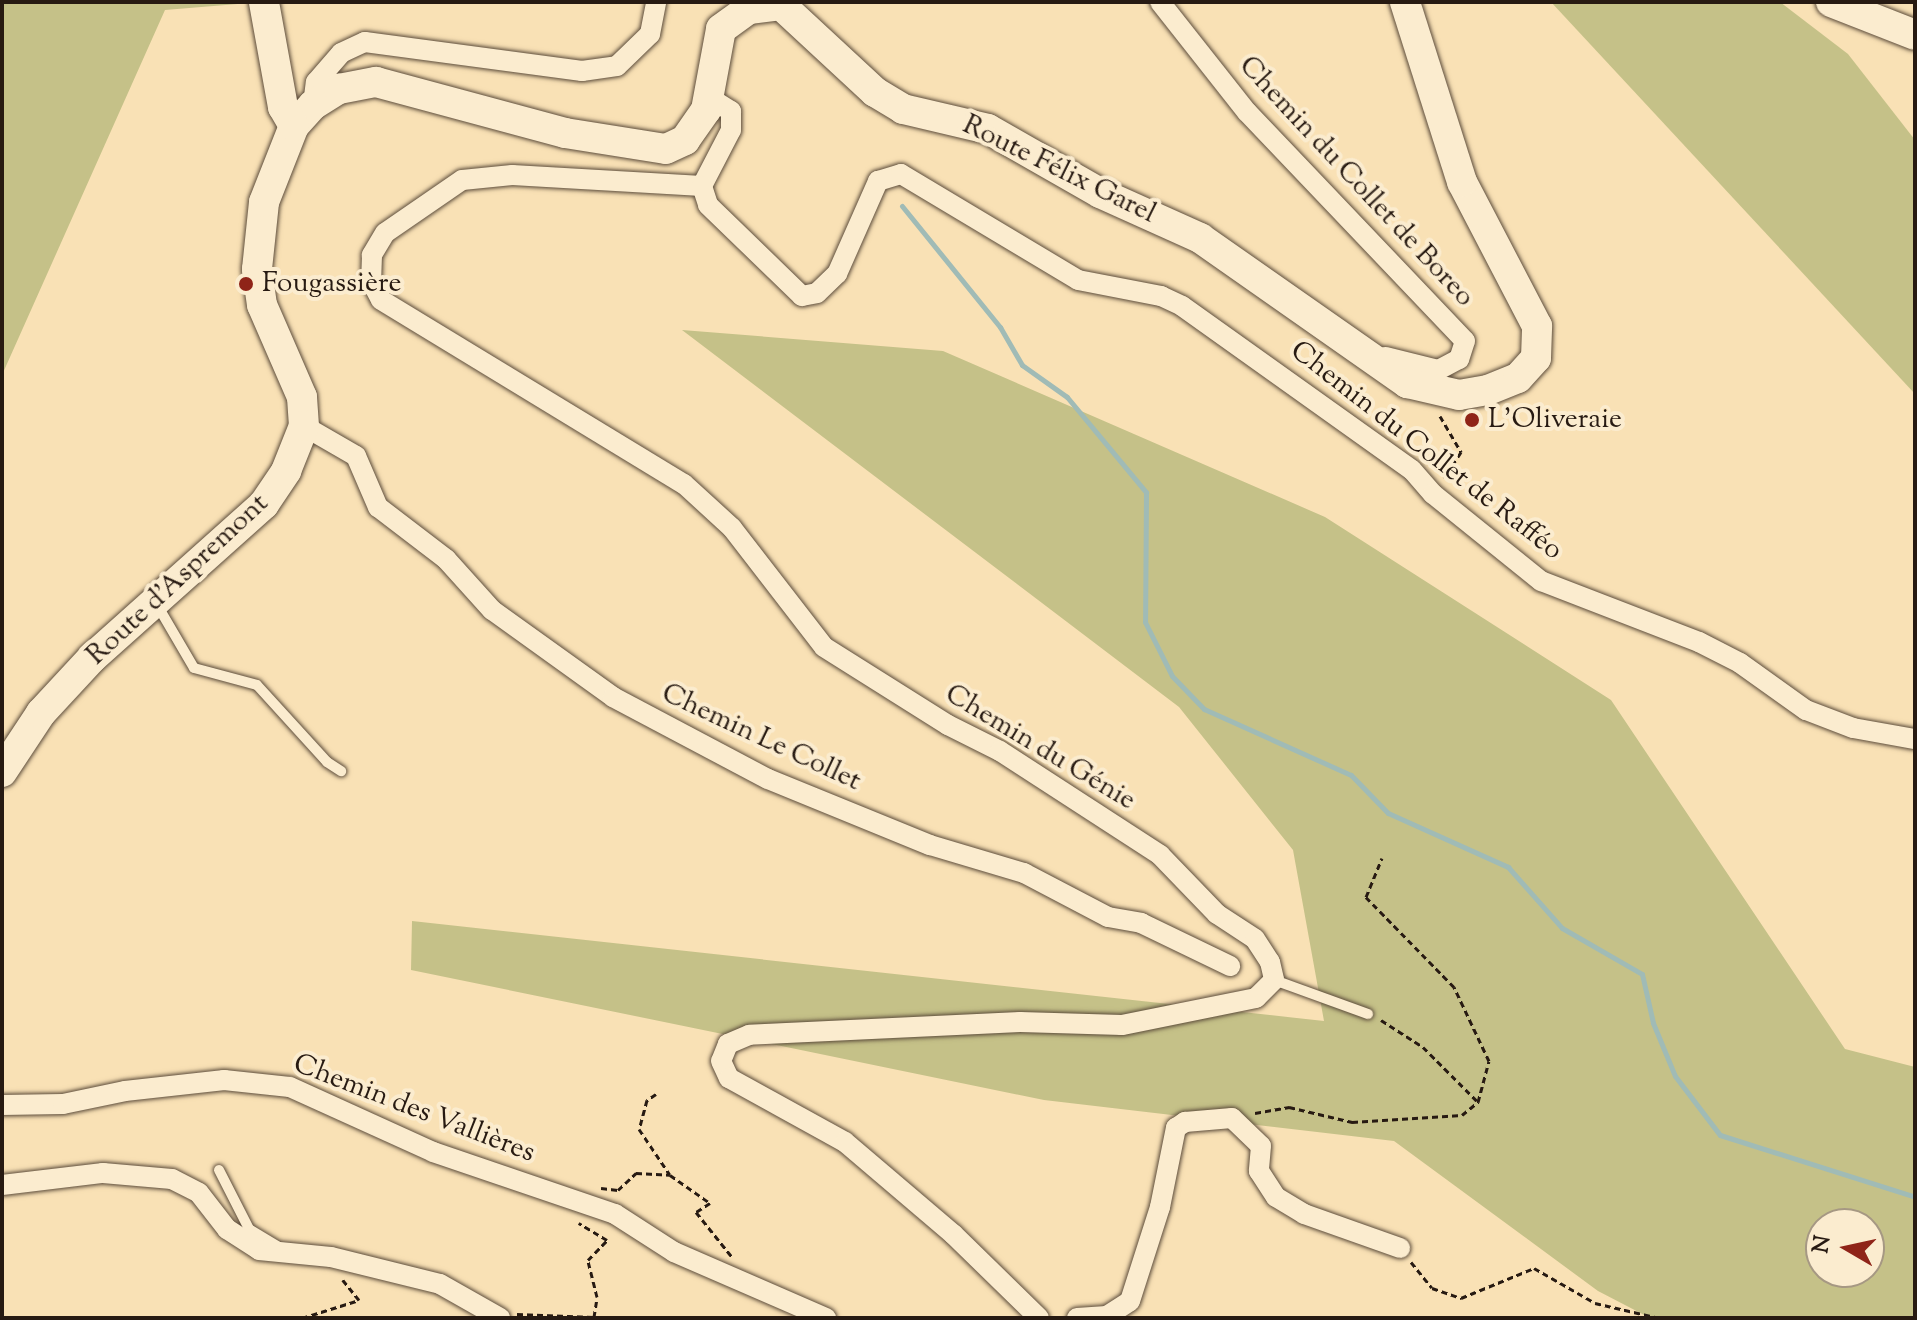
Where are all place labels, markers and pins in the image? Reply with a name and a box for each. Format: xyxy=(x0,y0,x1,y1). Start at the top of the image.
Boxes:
place label: Fougassière xyxy=(262,267,402,301)
marker: Fougassière xyxy=(237,275,255,293)
place label: L'Oliveraie xyxy=(1488,403,1622,437)
marker: L'Oliveraie xyxy=(1463,411,1481,429)

